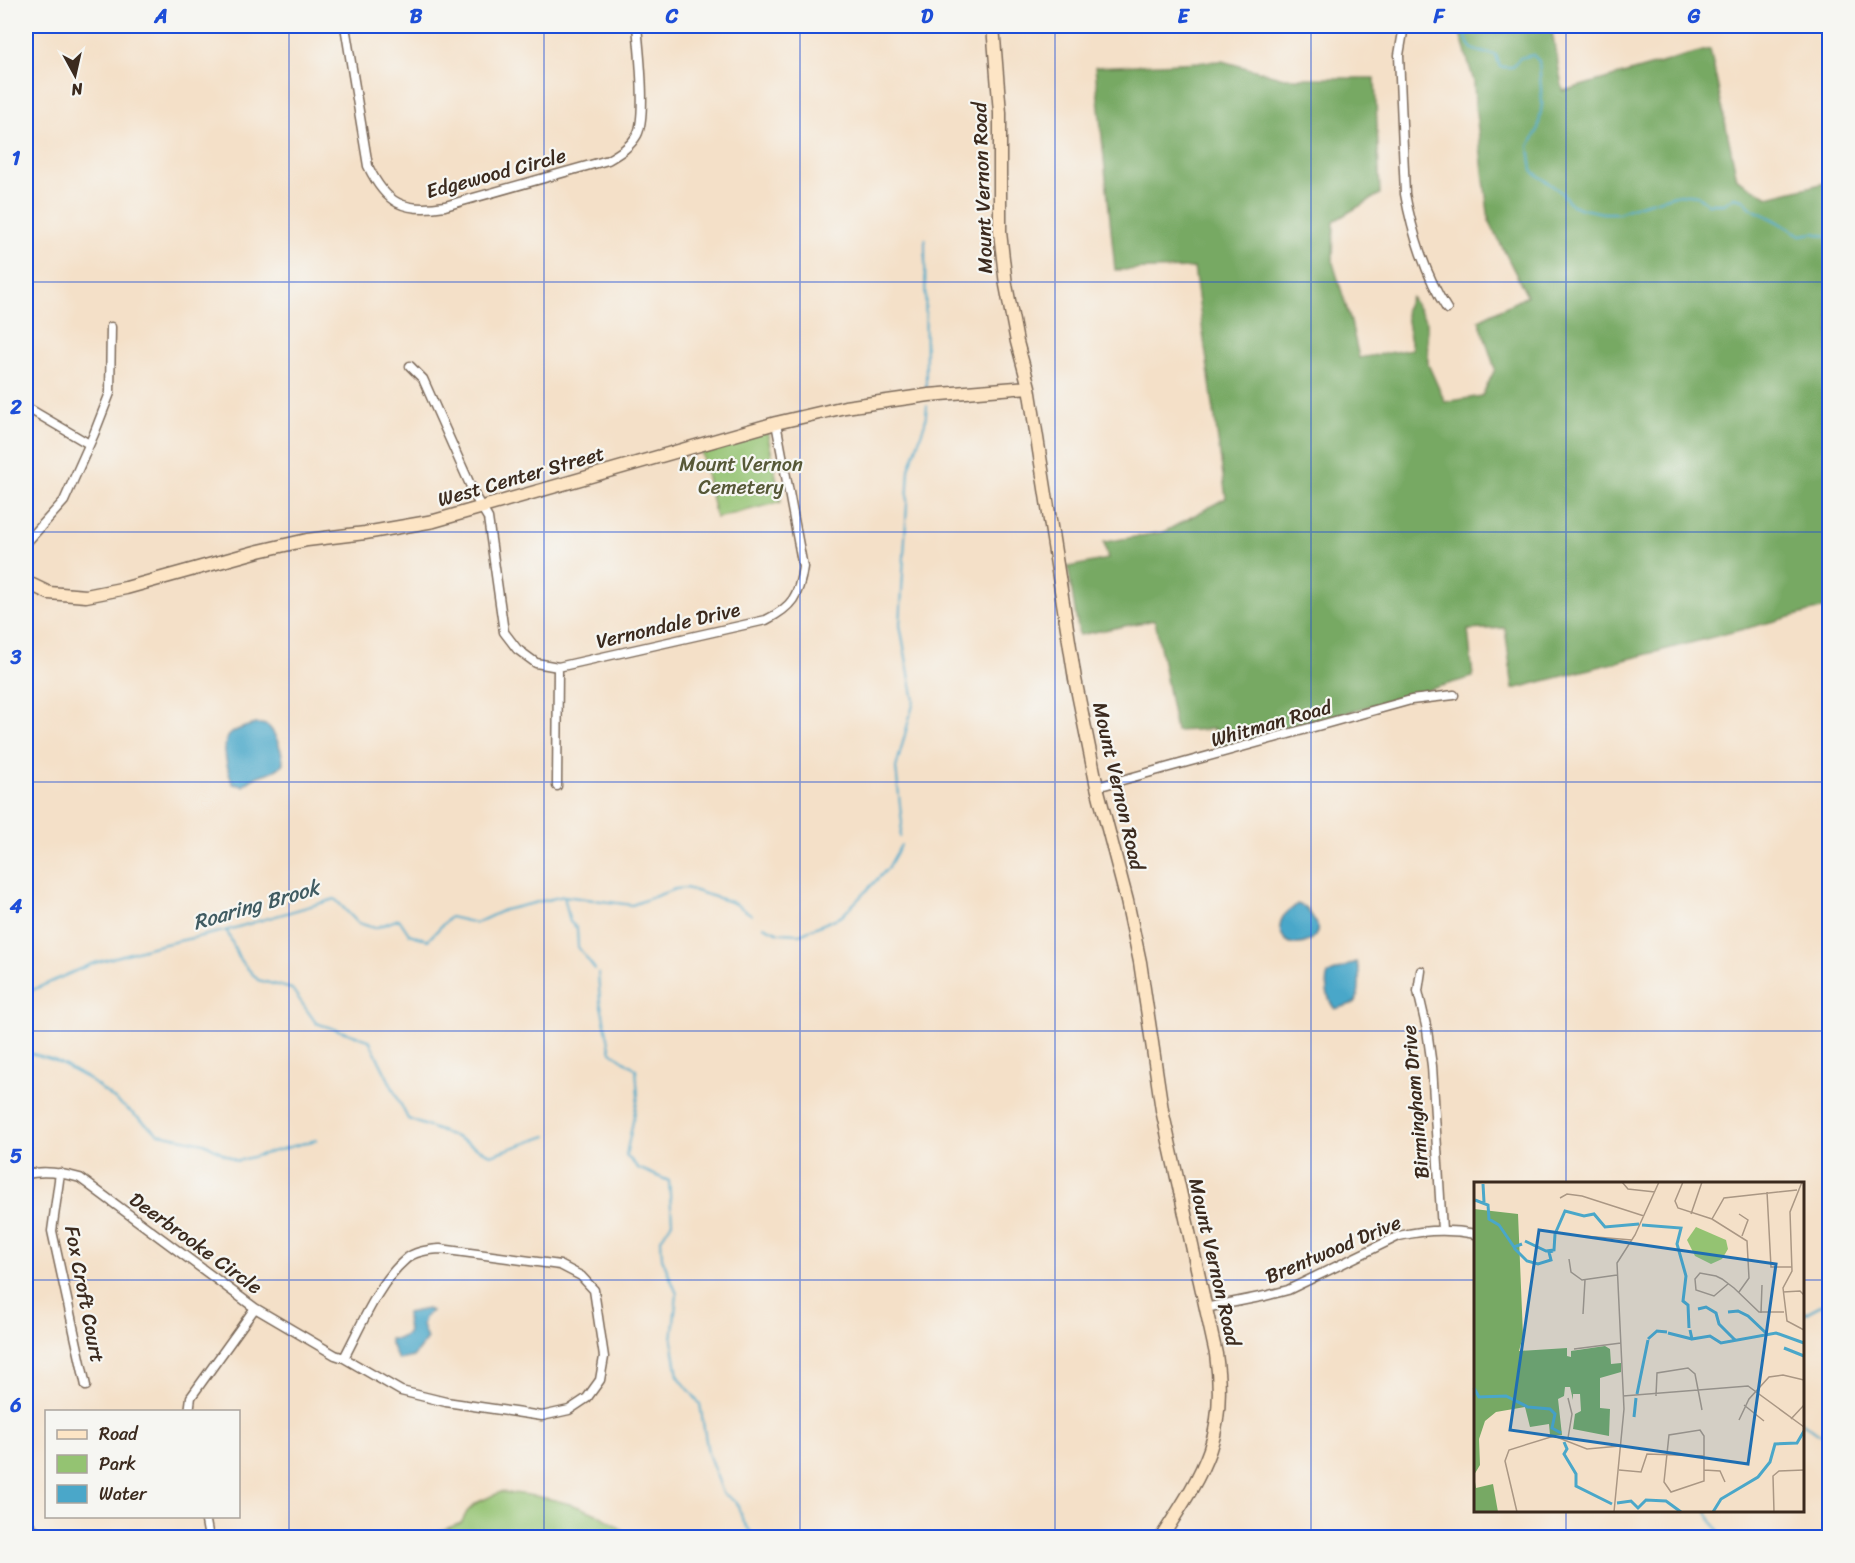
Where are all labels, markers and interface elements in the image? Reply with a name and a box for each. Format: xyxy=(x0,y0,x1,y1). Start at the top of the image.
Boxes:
text: A xyxy=(153,0,168,34)
text: B xyxy=(410,0,423,34)
text: C xyxy=(665,0,679,34)
text: D xyxy=(921,0,934,34)
text: E xyxy=(1177,0,1190,34)
text: F xyxy=(1433,0,1446,34)
text: G xyxy=(1687,0,1701,34)
north arrow xyxy=(45,45,105,105)
text: N xyxy=(69,74,86,105)
street label: Mount Vernon Road xyxy=(962,100,1003,274)
street label: Edgewood Circle xyxy=(422,138,570,209)
text: 1 xyxy=(12,141,21,176)
text: 2 xyxy=(9,390,22,425)
street label: West Center Street xyxy=(433,436,609,517)
park label: Mount Vernon Cemetery xyxy=(679,447,803,505)
street label: Vernondale Drive xyxy=(593,592,744,659)
text: 3 xyxy=(10,640,22,675)
street label: Whitman Road xyxy=(1207,689,1337,757)
street label: Mount Vernon Road xyxy=(1082,699,1155,875)
water label: Roaring Brook xyxy=(188,868,326,941)
text: 4 xyxy=(9,889,23,924)
street label: Birmingham Drive xyxy=(1391,1023,1440,1180)
text: 5 xyxy=(10,1139,22,1174)
street label: Mount Vernon Road xyxy=(1178,1175,1251,1351)
inset map xyxy=(1474,1182,1804,1512)
street label: Deerbrooke Circle xyxy=(122,1183,270,1304)
street label: Brentwood Drive xyxy=(1260,1205,1407,1294)
street label: Fox Croft Court xyxy=(54,1223,115,1366)
text: 6 xyxy=(9,1388,22,1423)
legend xyxy=(45,1410,240,1518)
text: Road xyxy=(99,1418,139,1450)
text: Park xyxy=(99,1448,136,1480)
text: Water xyxy=(99,1478,148,1510)

